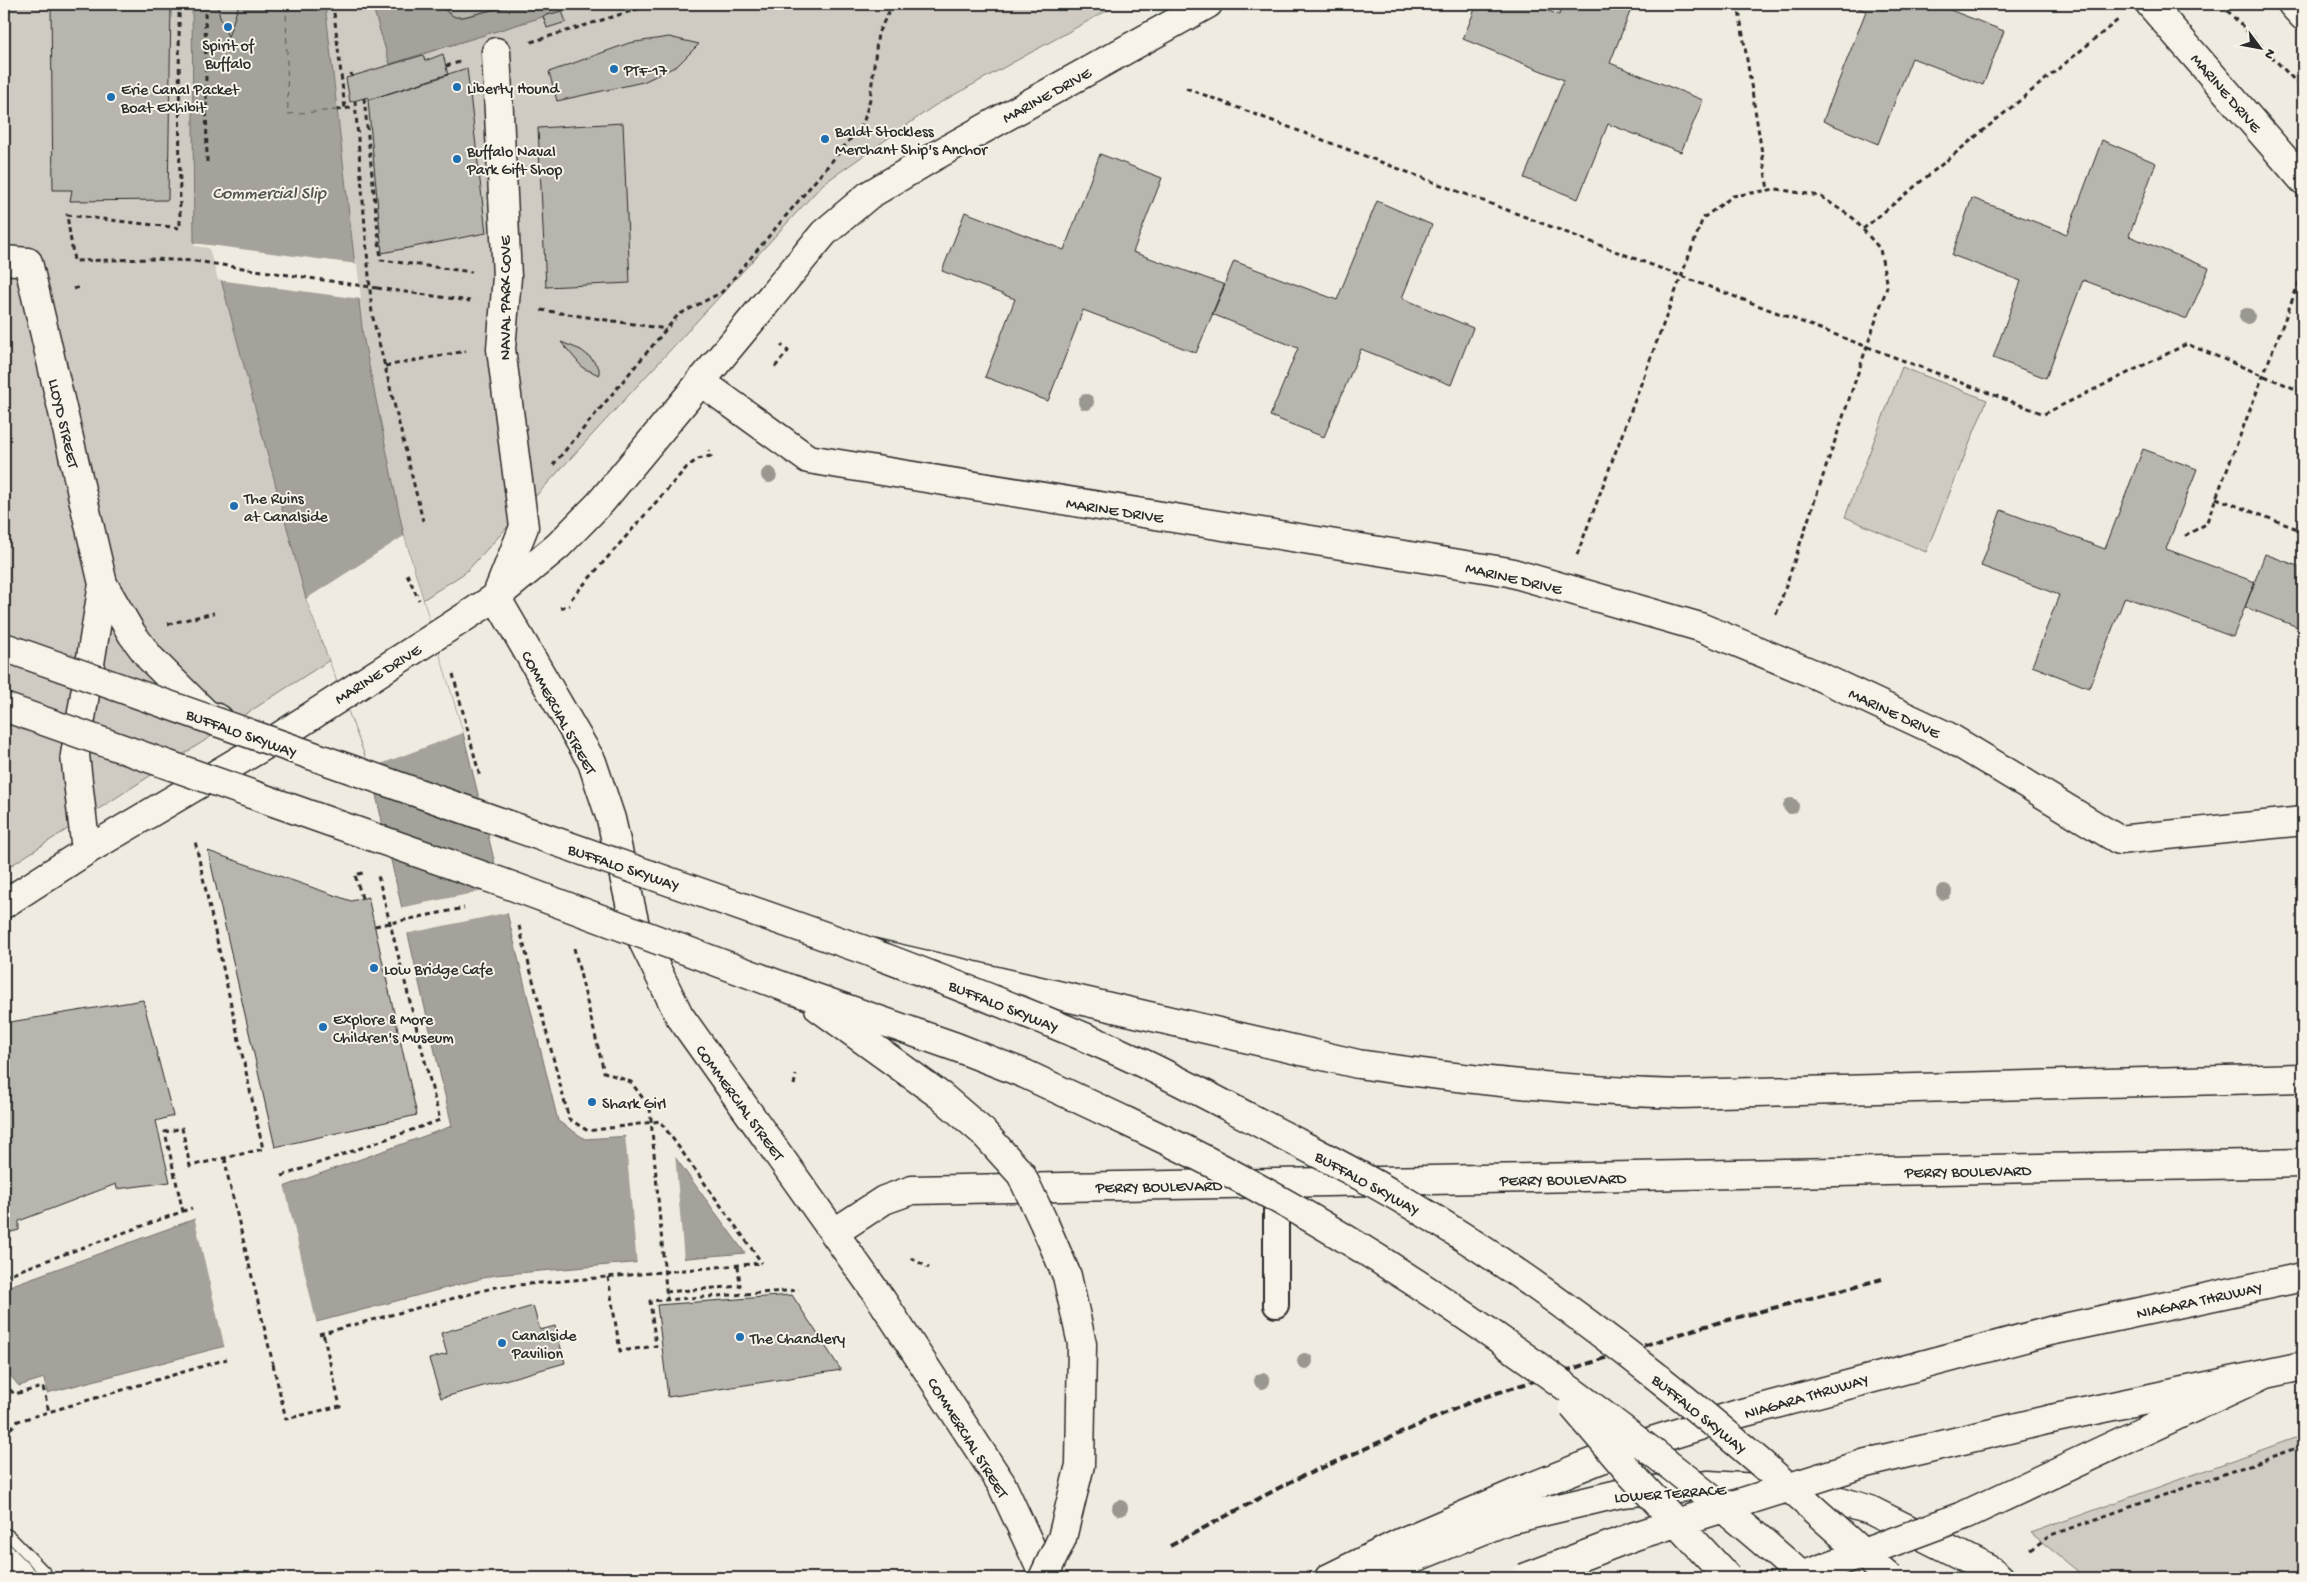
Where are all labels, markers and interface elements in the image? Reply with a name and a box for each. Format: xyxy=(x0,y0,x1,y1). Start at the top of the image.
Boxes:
marker: Spirit of Buffalo xyxy=(222,21,234,33)
north arrow xyxy=(2234,22,2284,72)
place label: Spirit of Buffalo xyxy=(202,38,255,75)
text: N xyxy=(2259,45,2279,62)
street label: MARINE DRIVE xyxy=(2185,51,2265,138)
marker: PTF-17 xyxy=(608,63,620,75)
place label: PTF-17 xyxy=(623,63,668,82)
street label: MARINE DRIVE xyxy=(1000,64,1096,129)
marker: Liberty Hound xyxy=(451,81,463,93)
place label: Liberty Hound xyxy=(467,81,560,100)
place label: Erie Canal Packet Boat Exhibit xyxy=(120,82,240,119)
marker: Erie Canal Packet Boat Exhibit xyxy=(105,91,117,103)
place label: Baldt Stockless Merchant Ship's Anchor xyxy=(834,124,988,161)
marker: Baldt Stockless Merchant Ship's Anchor xyxy=(819,133,831,145)
place label: Buffalo Naval Park Gift Shop xyxy=(466,144,562,181)
marker: Buffalo Naval Park Gift Shop xyxy=(451,153,463,165)
water label: Commercial Slip xyxy=(212,184,327,205)
street label: NAVAL PARK COVE xyxy=(498,235,517,360)
street label: LLOYD STREET xyxy=(42,377,81,471)
place label: The Ruins at Canalside xyxy=(243,491,329,528)
street label: MARINE DRIVE xyxy=(1064,495,1166,530)
marker: The Ruins at Canalside xyxy=(228,500,240,512)
street label: MARINE DRIVE xyxy=(1463,560,1564,601)
street label: MARINE DRIVE xyxy=(332,641,427,710)
street label: COMMERCIAL STREET xyxy=(515,649,599,780)
street label: MARINE DRIVE xyxy=(1845,686,1943,745)
street label: BUFFALO SKYWAY xyxy=(182,706,299,764)
street label: BUFFALO SKYWAY xyxy=(564,841,681,897)
marker: Low Bridge Cafe xyxy=(368,962,380,974)
place label: Low Bridge Cafe xyxy=(384,962,494,981)
street label: BUFFALO SKYWAY xyxy=(944,977,1060,1039)
place label: Explore & More Children's Museum xyxy=(333,1012,454,1049)
marker: Explore & More Children's Museum xyxy=(317,1021,329,1033)
street label: COMMERCIAL STREET xyxy=(690,1042,787,1166)
marker: Shark Girl xyxy=(586,1096,598,1108)
place label: Shark Girl xyxy=(602,1096,666,1115)
street label: BUFFALO SKYWAY xyxy=(1310,1148,1422,1222)
street label: PERRY BOULEVARD xyxy=(1904,1163,2032,1184)
street label: PERRY BOULEVARD xyxy=(1499,1171,1627,1192)
street label: PERRY BOULEVARD xyxy=(1095,1178,1223,1199)
street label: NIAGARA THRUWAY xyxy=(2135,1280,2264,1325)
place label: Canalside Pavilion xyxy=(511,1328,577,1365)
marker: The Chandlery xyxy=(734,1331,746,1343)
place label: The Chandlery xyxy=(749,1331,845,1350)
marker: Canalside Pavilion xyxy=(496,1337,508,1349)
street label: BUFFALO SKYWAY xyxy=(1646,1371,1749,1460)
street label: NIAGARA THRUWAY xyxy=(1743,1372,1871,1425)
street label: COMMERCIAL STREET xyxy=(921,1375,1011,1503)
street label: LOWER TERRACE xyxy=(1614,1482,1728,1509)

